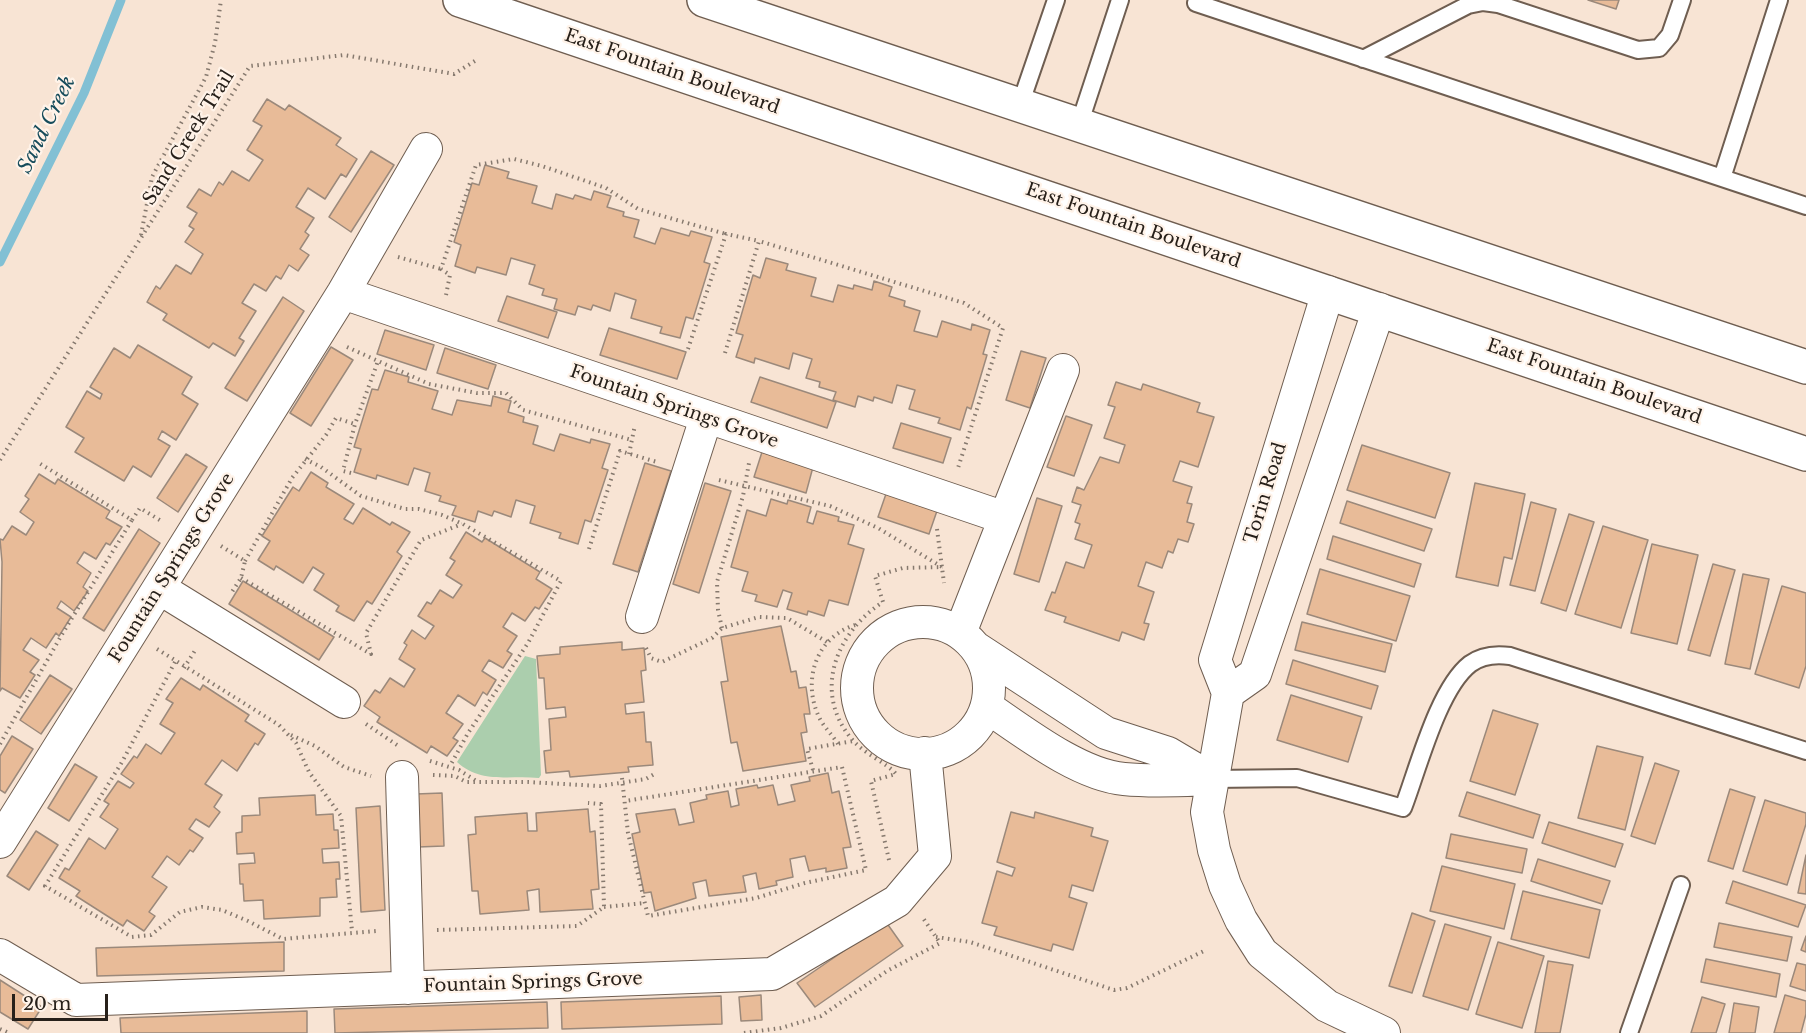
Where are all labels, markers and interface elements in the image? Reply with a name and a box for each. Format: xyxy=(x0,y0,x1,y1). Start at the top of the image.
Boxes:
street label: East Fountain Boulevard xyxy=(562,25,782,119)
street label: Sand Creek Trail xyxy=(139,67,239,209)
water label: Sand Creek xyxy=(13,72,81,178)
street label: East Fountain Boulevard xyxy=(1023,179,1243,273)
street label: East Fountain Boulevard xyxy=(1484,335,1704,429)
street label: Fountain Springs Grove xyxy=(567,361,781,453)
street label: Torin Road xyxy=(1240,440,1292,546)
street label: Fountain Springs Grove xyxy=(105,469,239,667)
street label: Fountain Springs Grove xyxy=(423,968,643,998)
scale bar xyxy=(15,982,111,1020)
text: 20 m xyxy=(23,993,71,1015)

